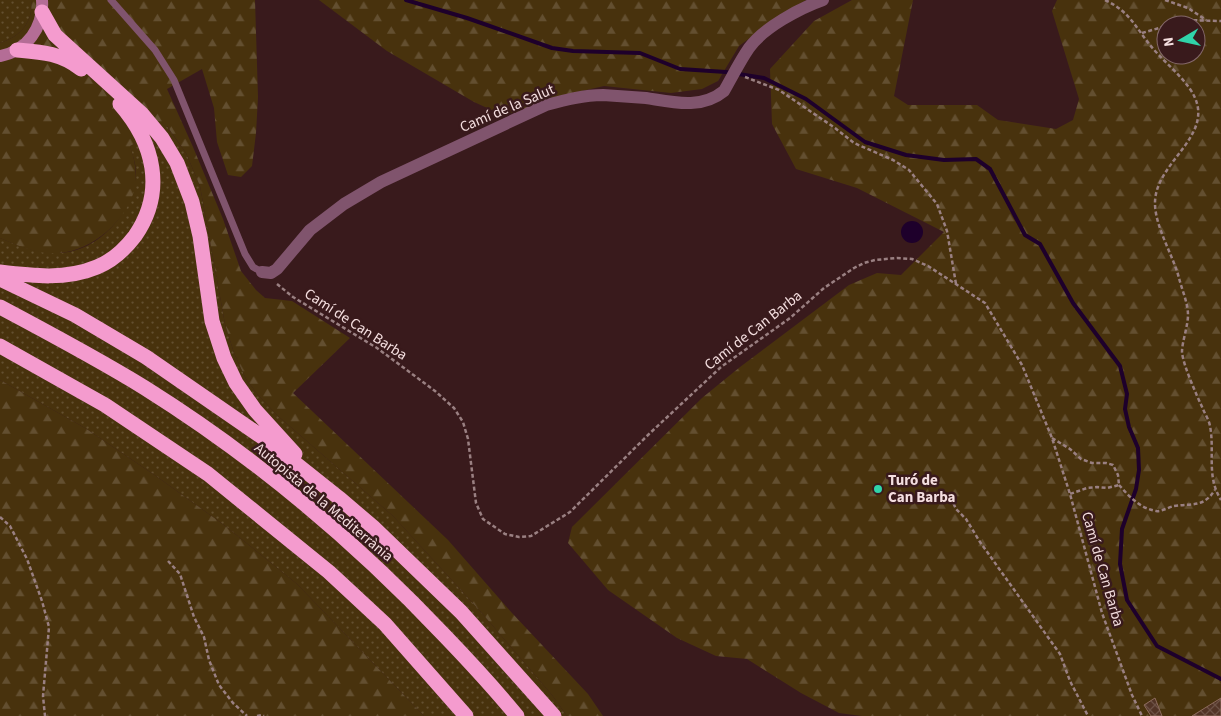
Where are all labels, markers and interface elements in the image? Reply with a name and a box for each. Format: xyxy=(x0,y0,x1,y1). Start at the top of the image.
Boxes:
north arrow xyxy=(1156,15,1206,65)
text: N xyxy=(1159,36,1180,48)
street label: Camí de la Salut xyxy=(457,79,558,138)
street label: Camí de Can Barba xyxy=(300,283,411,366)
street label: Camí de Can Barba xyxy=(700,286,806,375)
street label: Autopista de la Mediterrània xyxy=(250,438,398,567)
place label: Turó de Can Barba xyxy=(888,470,956,508)
marker: Turó de Can Barba xyxy=(872,483,884,495)
street label: Camí de Can Barba xyxy=(1076,509,1129,629)

